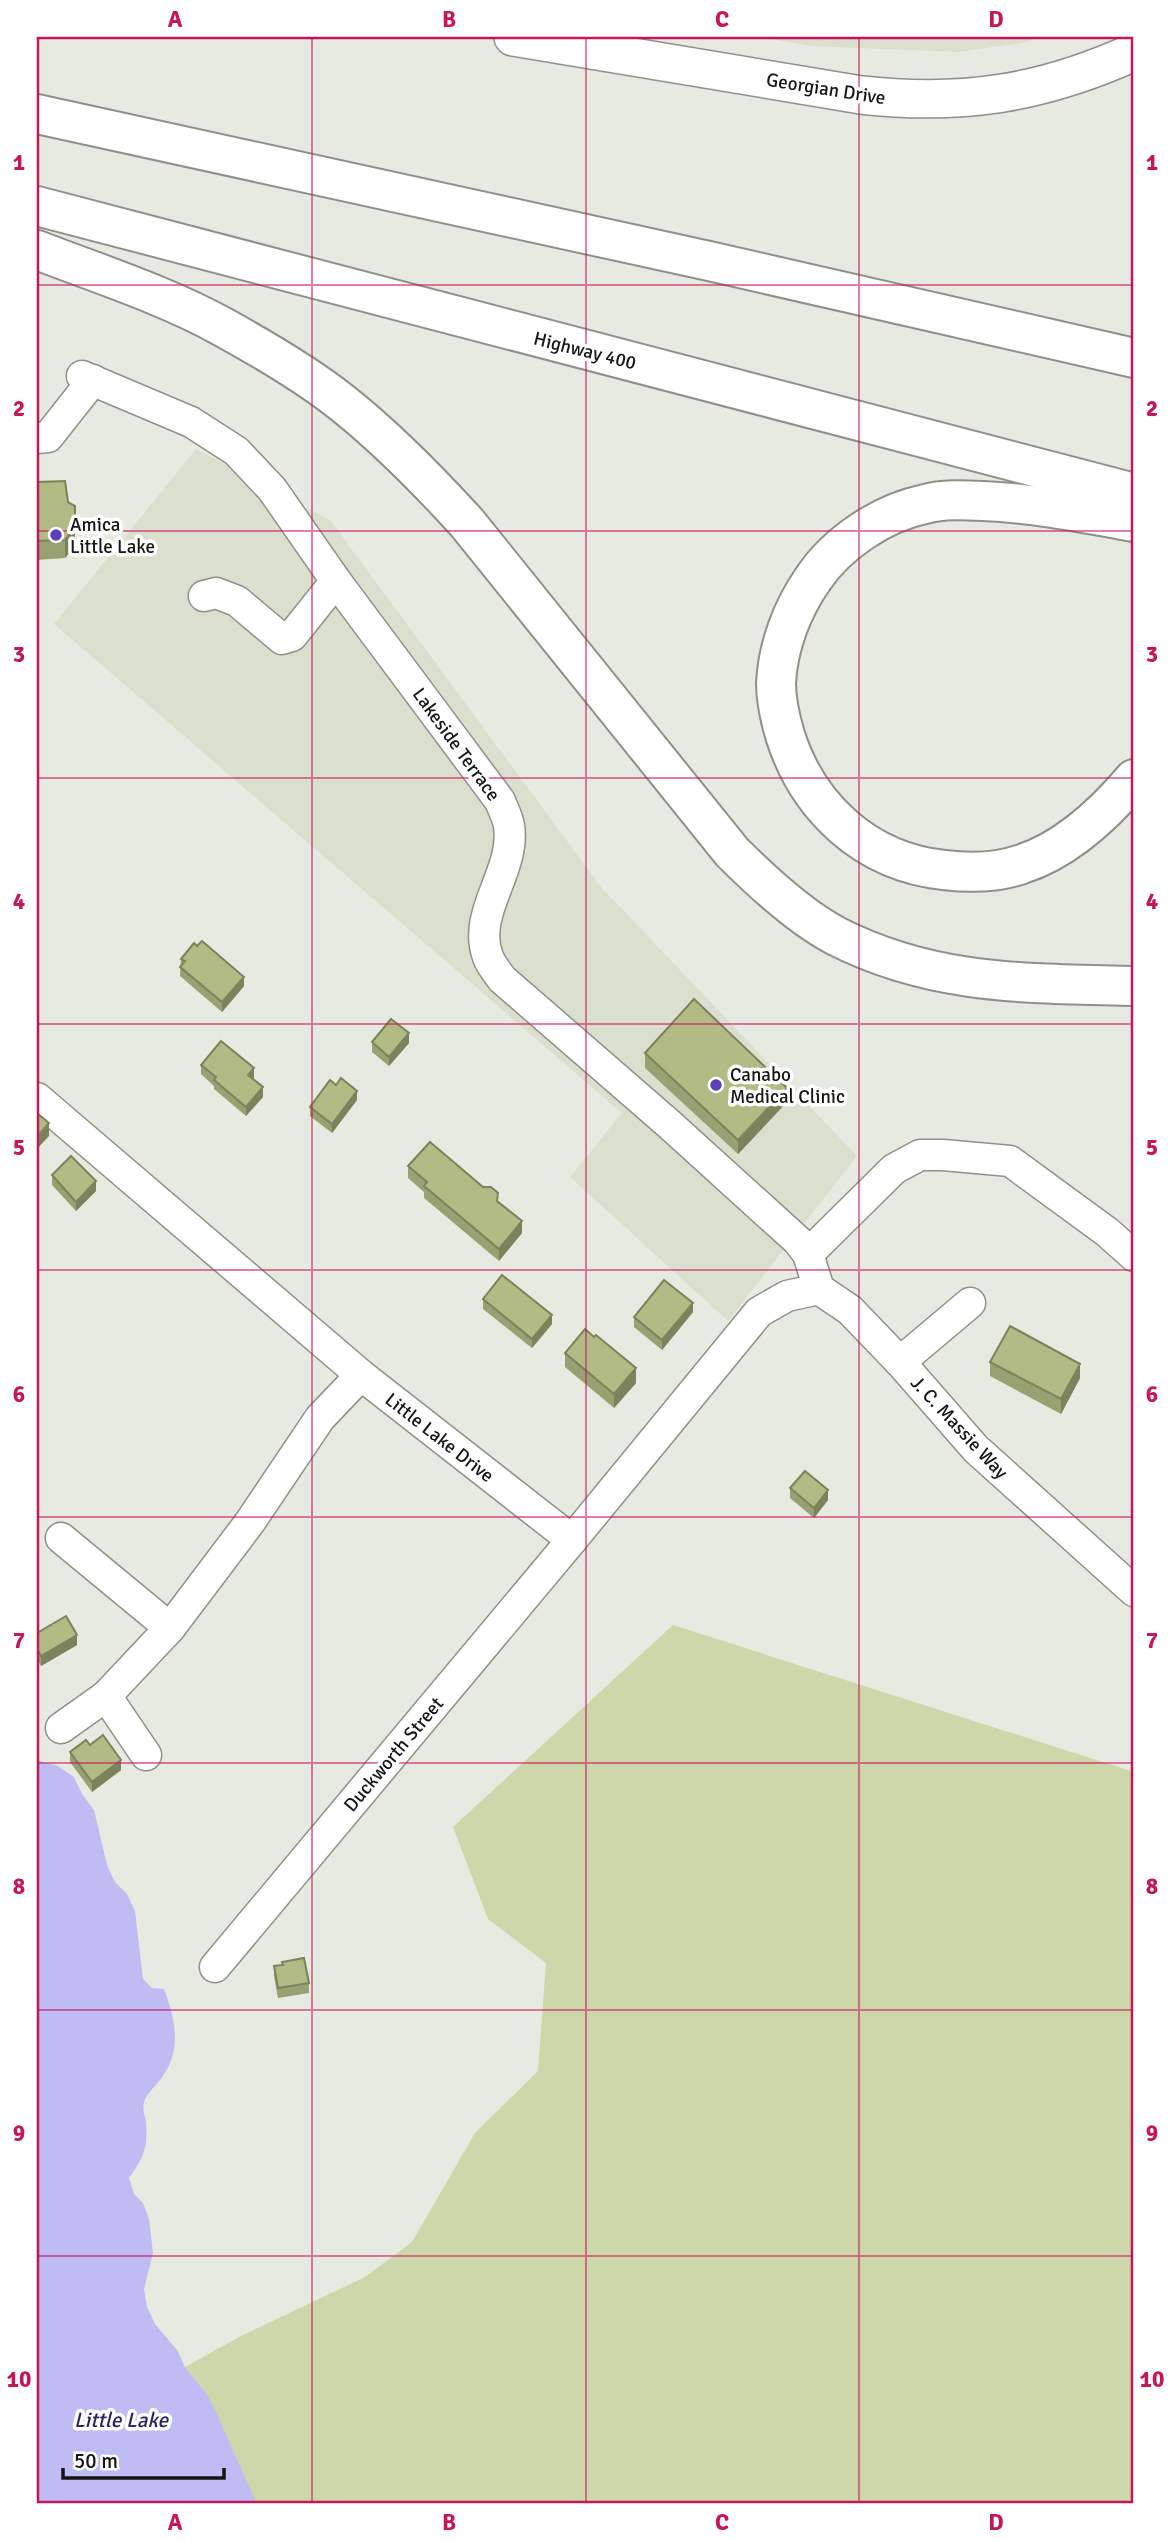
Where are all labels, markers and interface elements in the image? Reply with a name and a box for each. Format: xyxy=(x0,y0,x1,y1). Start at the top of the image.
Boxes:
text: A xyxy=(168,5,183,34)
text: B xyxy=(442,5,456,34)
text: C xyxy=(715,5,729,34)
text: D xyxy=(988,5,1004,34)
street label: Georgian Drive xyxy=(765,68,887,110)
text: 1 xyxy=(13,148,25,177)
text: 1 xyxy=(1146,148,1158,177)
street label: Highway 400 xyxy=(531,327,639,375)
text: 2 xyxy=(13,394,25,423)
text: 2 xyxy=(1146,394,1158,423)
place label: Amica Little Lake xyxy=(70,513,155,559)
marker: Amica Little Lake xyxy=(48,527,64,543)
text: 3 xyxy=(13,640,25,669)
text: 3 xyxy=(1146,640,1158,669)
street label: Lakeside Terrace xyxy=(407,683,505,806)
text: 4 xyxy=(13,887,25,916)
text: 4 xyxy=(1146,887,1158,916)
place label: Canabo Medical Clinic xyxy=(730,1063,845,1109)
marker: Canabo Medical Clinic xyxy=(708,1077,724,1093)
text: 5 xyxy=(13,1133,25,1162)
text: 5 xyxy=(1146,1133,1158,1162)
street label: J. C. Massie Way xyxy=(905,1371,1013,1484)
text: 6 xyxy=(13,1380,25,1409)
text: 6 xyxy=(1146,1380,1158,1409)
street label: Little Lake Drive xyxy=(380,1388,499,1488)
text: 7 xyxy=(13,1626,25,1655)
text: 7 xyxy=(1146,1626,1158,1655)
street label: Duckworth Street xyxy=(339,1692,449,1817)
text: 8 xyxy=(13,1872,25,1901)
text: 8 xyxy=(1146,1872,1158,1901)
text: 9 xyxy=(13,2119,25,2148)
text: 9 xyxy=(1146,2119,1158,2148)
text: 10 xyxy=(7,2365,31,2394)
text: 10 xyxy=(1140,2365,1164,2394)
water label: Little Lake xyxy=(74,2407,169,2433)
scale bar xyxy=(63,2436,224,2480)
text: 50 m xyxy=(74,2448,118,2474)
text: A xyxy=(168,2508,183,2537)
text: B xyxy=(442,2508,456,2537)
text: C xyxy=(715,2508,729,2537)
text: D xyxy=(988,2508,1004,2537)

